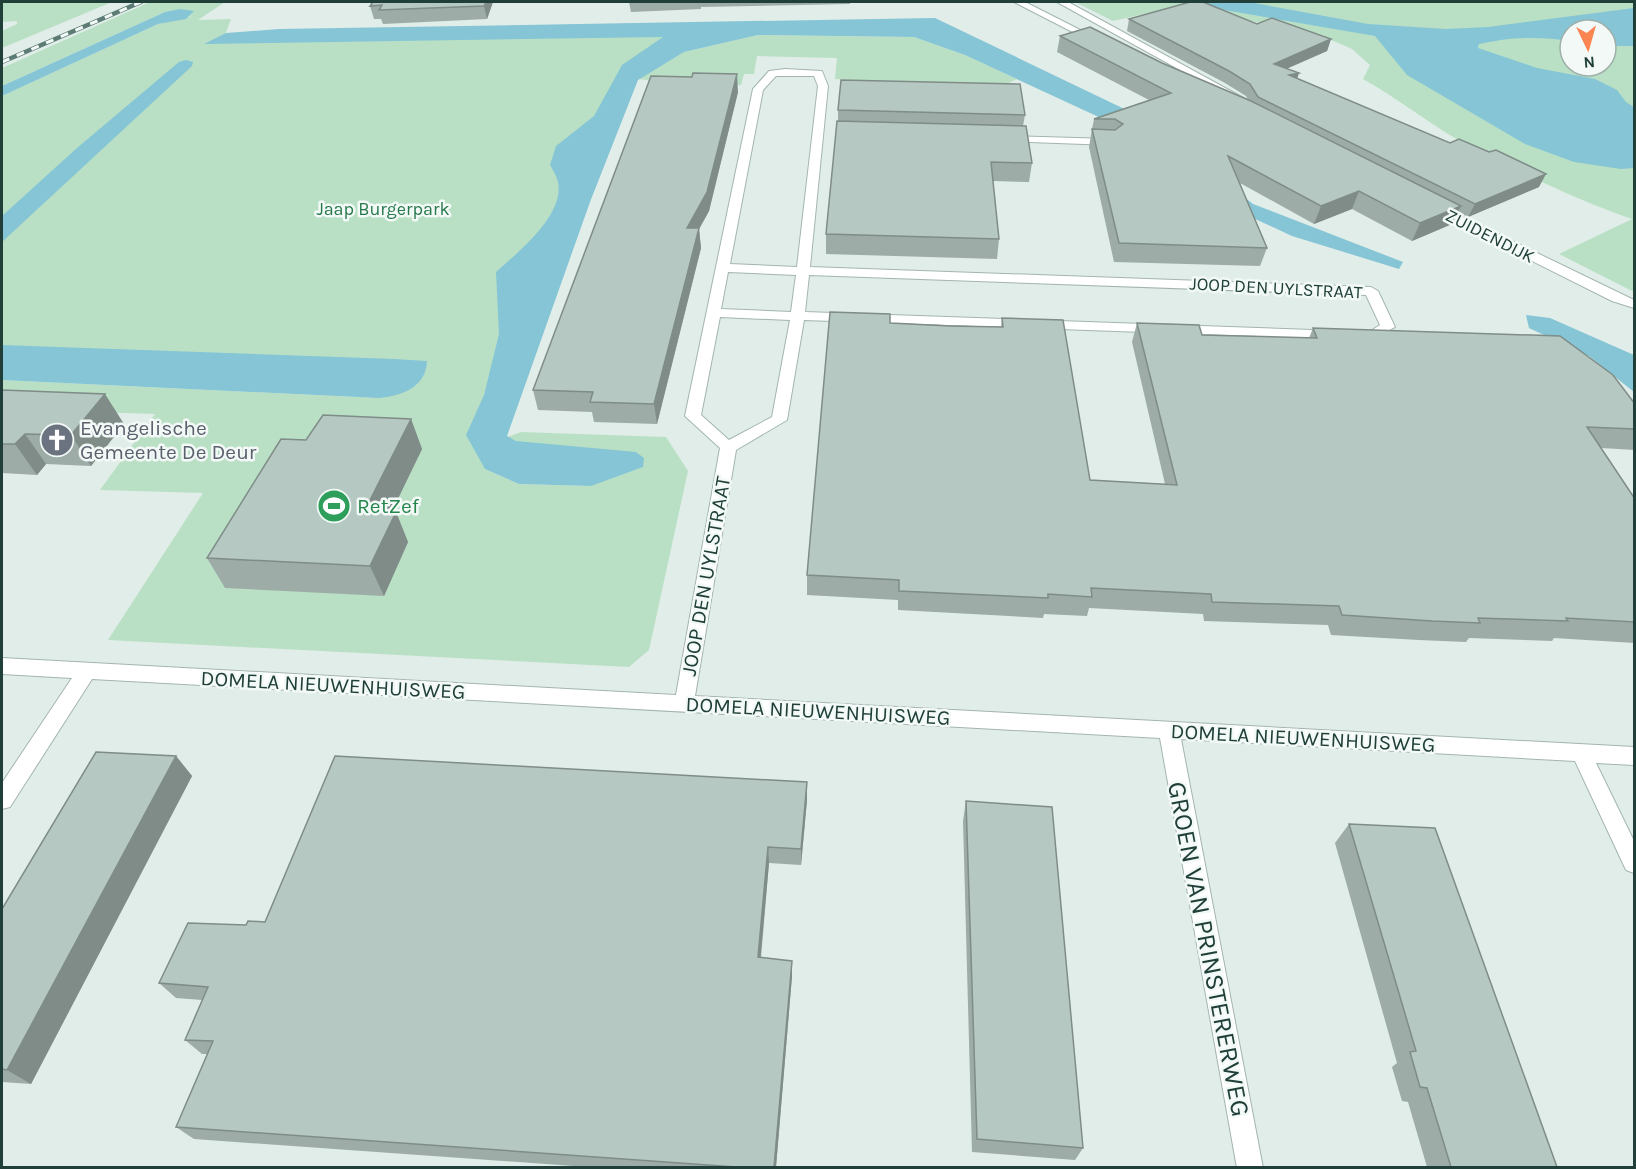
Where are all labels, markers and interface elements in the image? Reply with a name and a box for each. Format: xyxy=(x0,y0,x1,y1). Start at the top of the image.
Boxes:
north arrow xyxy=(1558,18,1618,78)
text: N xyxy=(1583,52,1596,72)
park label: Jaap Burgerpark xyxy=(316,198,450,220)
street label: ZUIDENDIJK xyxy=(1442,204,1538,268)
street label: JOOP DEN UYLSTRAAT xyxy=(1189,272,1363,304)
place label: Evangelische Gemeente De Deur xyxy=(80,416,257,464)
church icon: Evangelische Gemeente De Deur xyxy=(39,422,75,458)
street label: JOOP DEN UYLSTRAAT xyxy=(677,474,735,678)
sports icon: RetZef xyxy=(316,488,352,524)
place label: RetZef xyxy=(357,494,420,518)
street label: DOMELA NIEUWENHUISWEG xyxy=(200,666,466,704)
street label: DOMELA NIEUWENHUISWEG xyxy=(685,692,951,730)
street label: DOMELA NIEUWENHUISWEG xyxy=(1170,719,1436,757)
street label: GROEN VAN PRINSTERERWEG xyxy=(1161,779,1256,1119)

